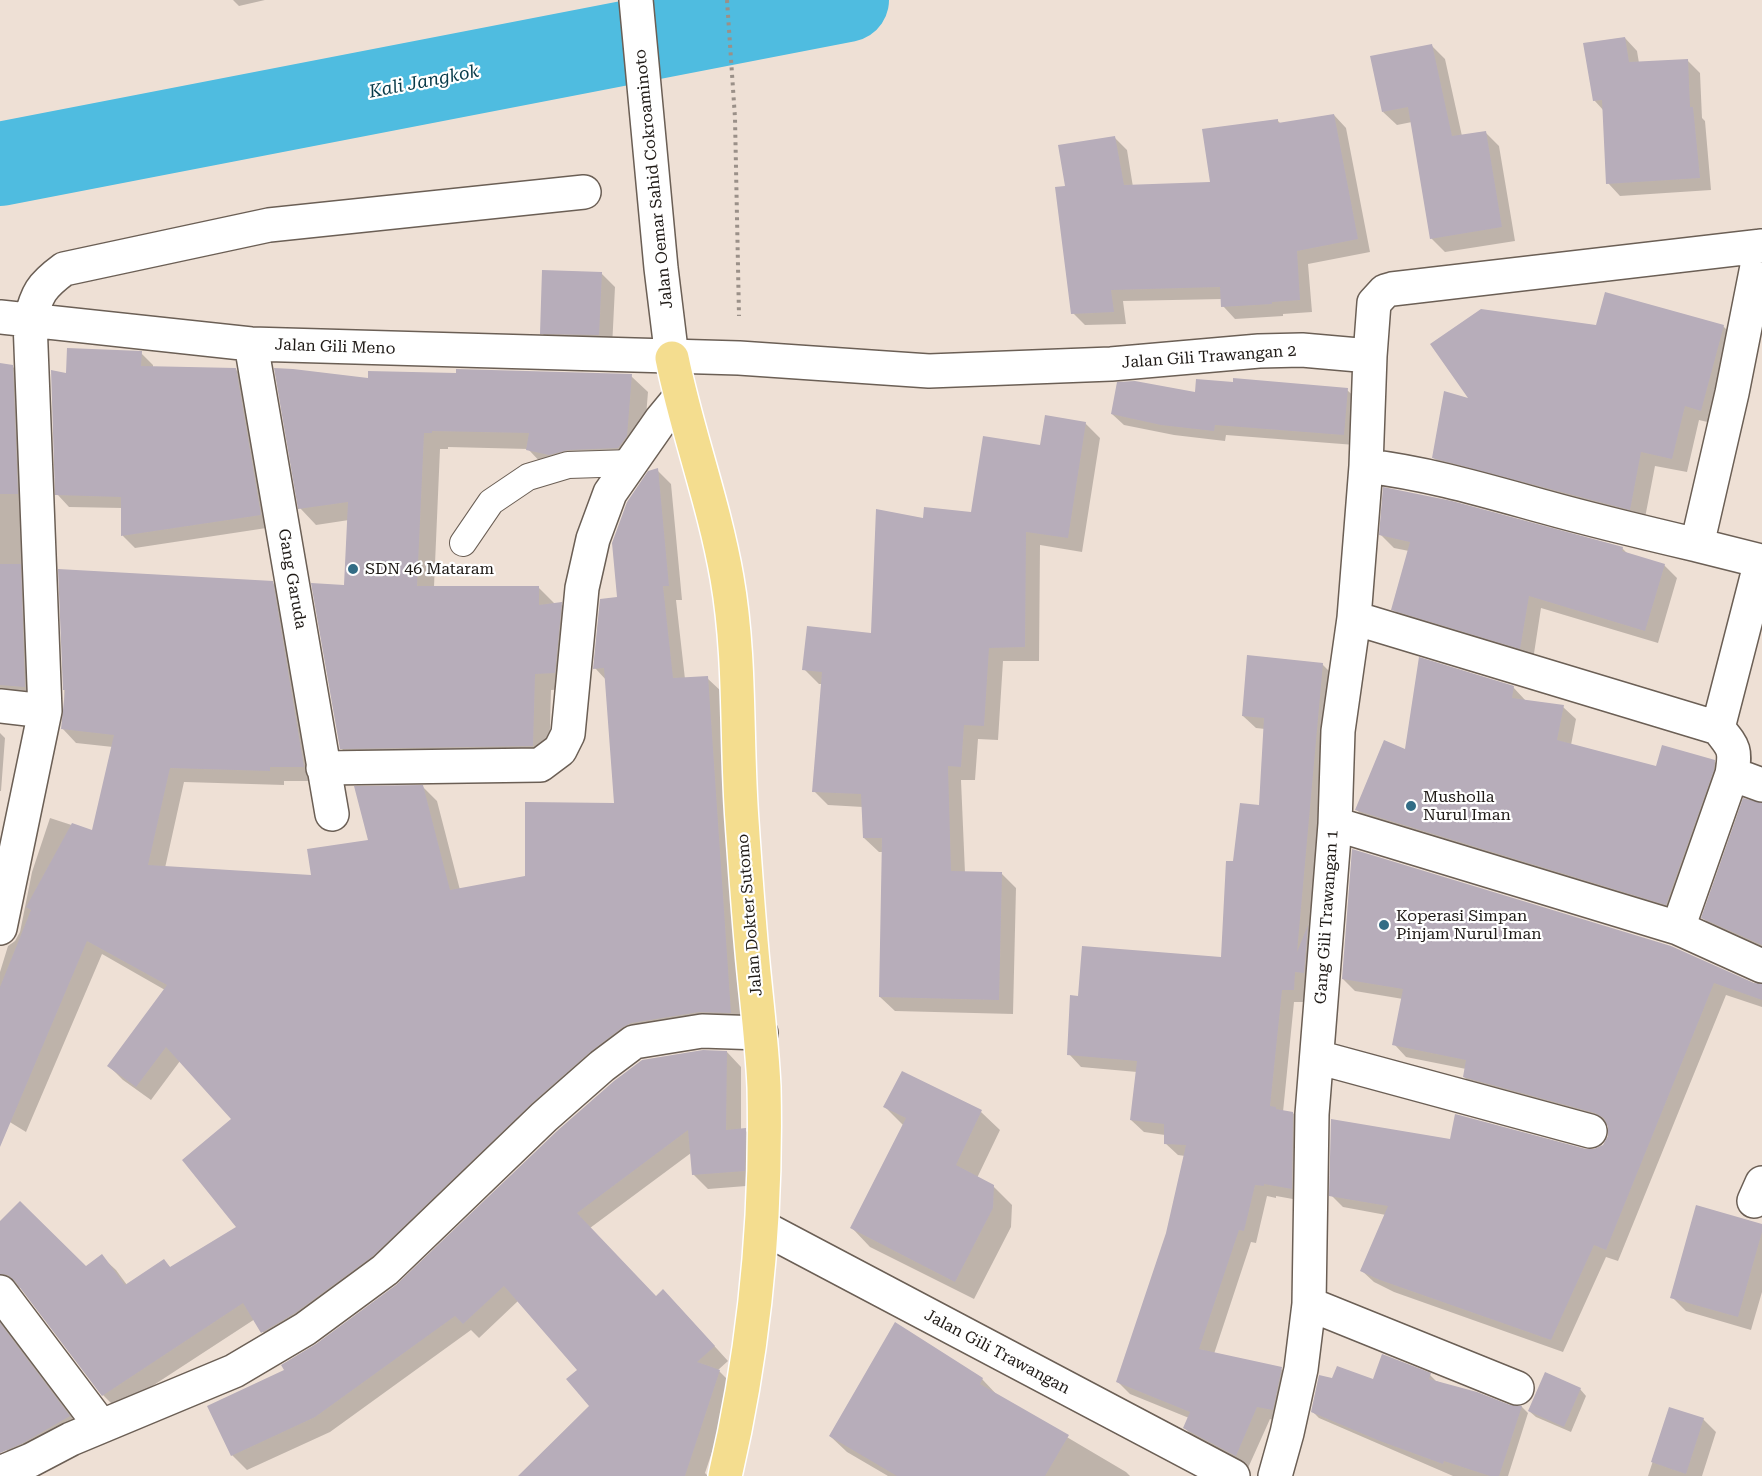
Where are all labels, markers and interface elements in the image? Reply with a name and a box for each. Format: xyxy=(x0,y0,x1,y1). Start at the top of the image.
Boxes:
street label: Jalan Oemar Sahid Cokroaminoto xyxy=(631,48,677,310)
water label: Kali Jangkok xyxy=(367,61,481,103)
street label: Jalan Gili Meno xyxy=(274,335,396,359)
street label: Jalan Gili Trawangan 2 xyxy=(1121,341,1297,373)
street label: Gang Garuda xyxy=(274,527,310,631)
place label: SDN 46 Mataram xyxy=(365,559,494,579)
marker: SDN 46 Mataram xyxy=(346,562,360,576)
place label: Musholla Nurul Iman xyxy=(1423,787,1511,825)
marker: Musholla Nurul Iman xyxy=(1404,799,1418,813)
street label: Gang Gili Trawangan 1 xyxy=(1311,829,1343,1005)
street label: Jalan Dokter Sutomo xyxy=(733,833,767,997)
place label: Koperasi Simpan Pinjam Nurul Iman xyxy=(1396,906,1542,944)
marker: Koperasi Simpan Pinjam Nurul Iman xyxy=(1377,918,1391,932)
street label: Jalan Gili Trawangan xyxy=(921,1305,1073,1399)

